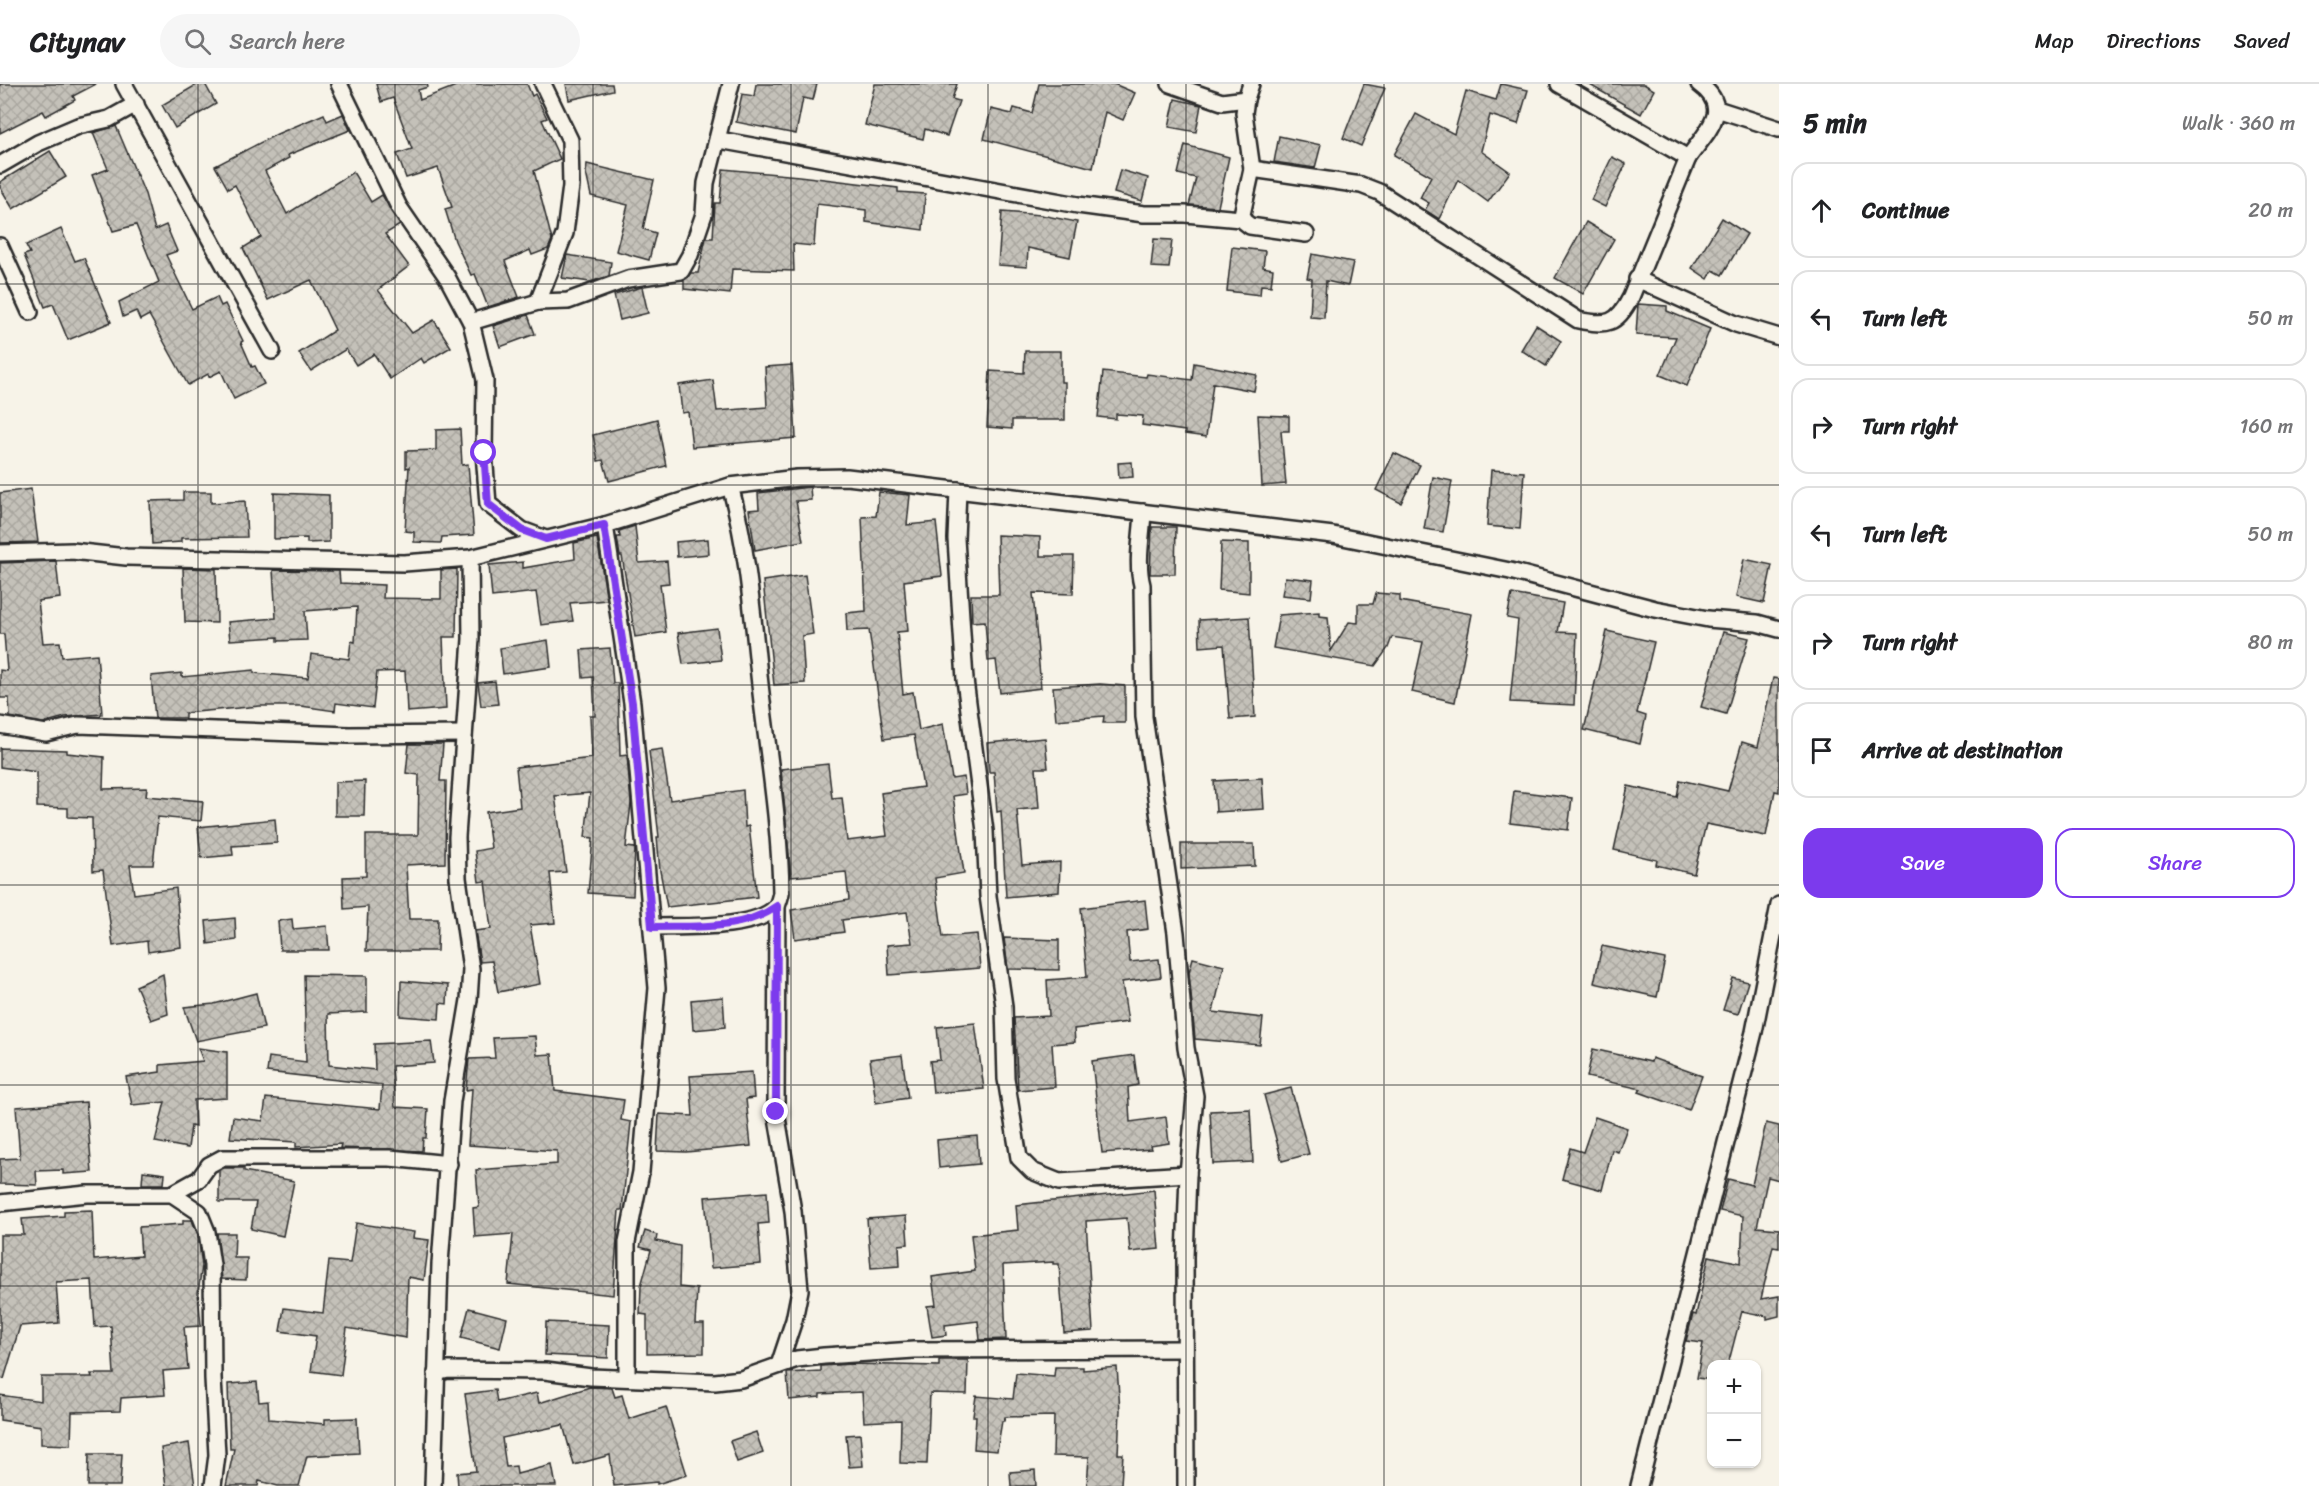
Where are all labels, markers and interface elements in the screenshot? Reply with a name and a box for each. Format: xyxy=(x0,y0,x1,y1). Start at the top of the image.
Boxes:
search box xyxy=(160,14,580,68)
text: Citynav xyxy=(30,17,124,66)
text: Search here xyxy=(229,22,345,61)
text: Map xyxy=(2035,22,2073,60)
text: Directions xyxy=(2106,22,2201,60)
text: Saved xyxy=(2234,22,2289,60)
icon: search xyxy=(181,25,214,58)
text: 5 min xyxy=(1803,100,1867,146)
text: Walk · 360 m xyxy=(2182,106,2295,141)
text: Continue xyxy=(1862,191,1950,230)
text: 20 m xyxy=(2248,193,2293,228)
icon: ahead xyxy=(1805,194,1838,227)
text: Turn left xyxy=(1862,299,1947,338)
text: 50 m xyxy=(2248,301,2293,336)
icon: left xyxy=(1805,302,1838,335)
text: Turn right xyxy=(1862,407,1957,446)
text: 160 m xyxy=(2240,409,2293,444)
icon: right xyxy=(1805,410,1838,443)
route start xyxy=(470,439,496,465)
text: Turn left xyxy=(1862,515,1947,554)
text: 50 m xyxy=(2248,517,2293,552)
icon: left xyxy=(1805,518,1838,551)
text: Turn right xyxy=(1862,623,1957,662)
text: 80 m xyxy=(2248,625,2293,660)
icon: right xyxy=(1805,626,1838,659)
text: Arrive at destination xyxy=(1862,731,2063,770)
icon: arrive xyxy=(1805,734,1838,767)
button: Save xyxy=(1803,828,2043,898)
button: Share xyxy=(2055,828,2295,898)
route end xyxy=(762,1098,788,1124)
map controls xyxy=(1707,1360,1761,1468)
button: + xyxy=(1707,1360,1761,1414)
button: − xyxy=(1707,1414,1761,1468)

